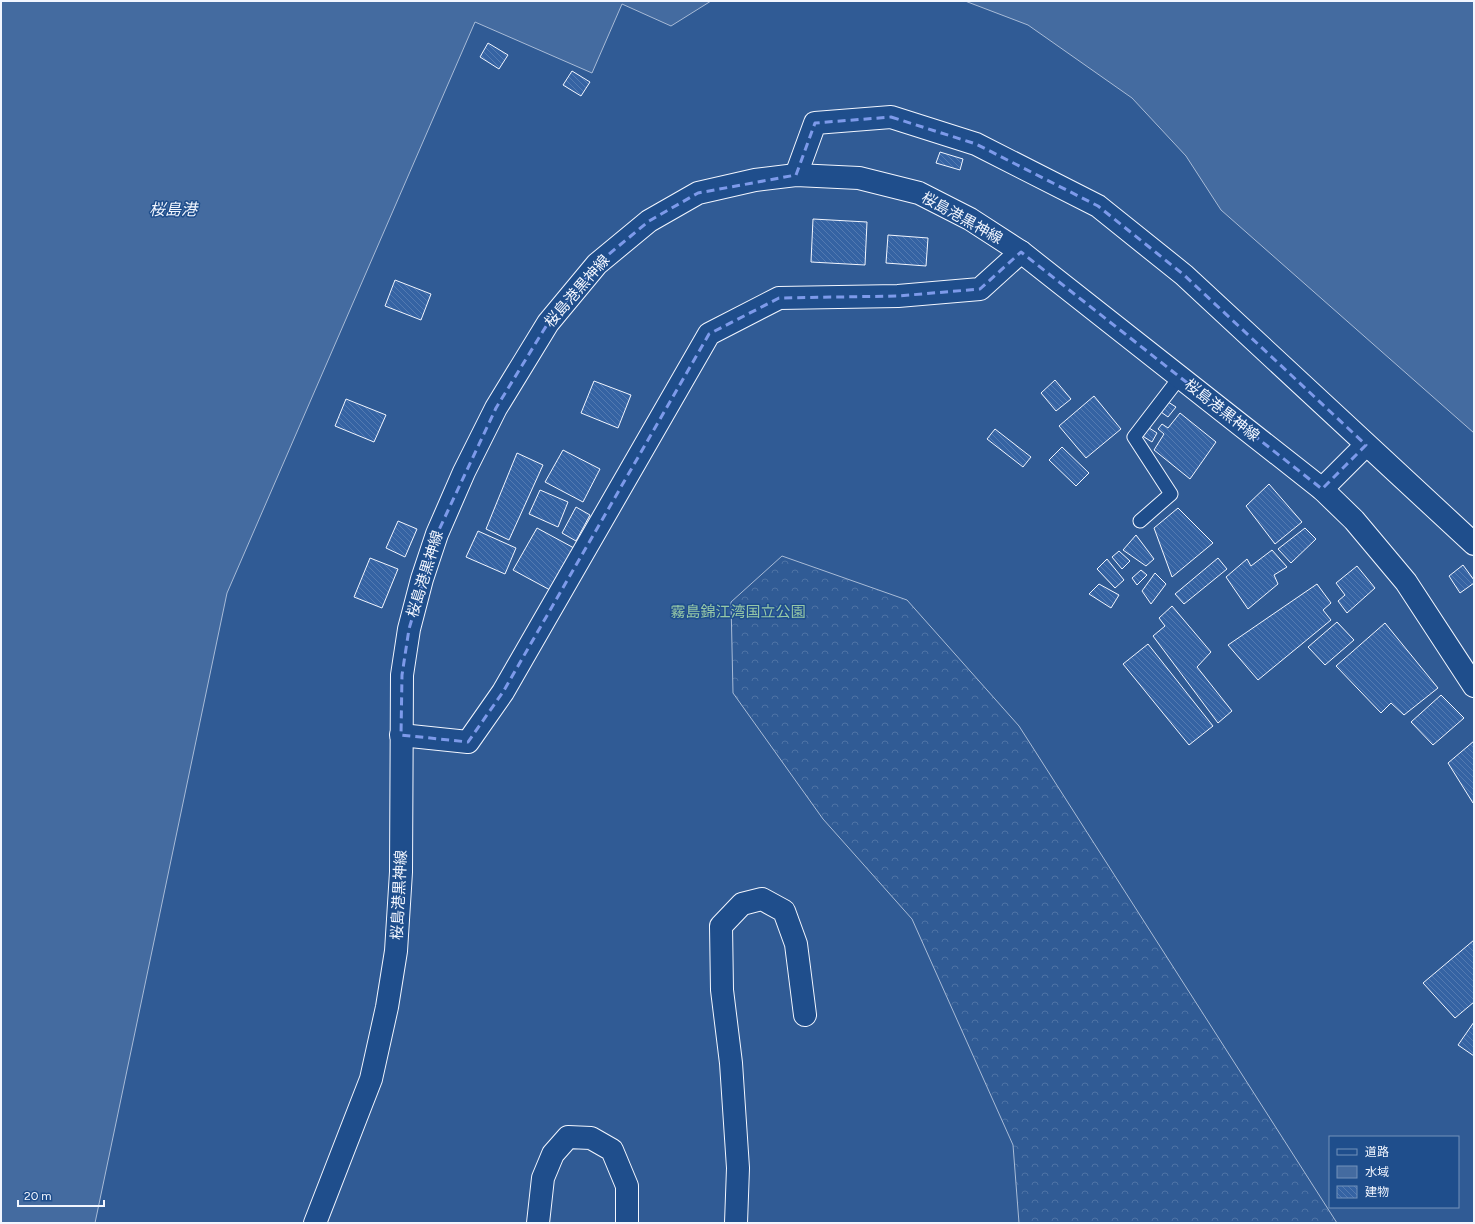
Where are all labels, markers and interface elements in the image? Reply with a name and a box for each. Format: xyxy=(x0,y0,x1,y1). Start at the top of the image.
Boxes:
street label: 桜島港黒神線 xyxy=(918,188,1006,248)
water label: 桜島港 xyxy=(149,200,199,219)
street label: 桜島港黒神線 xyxy=(541,251,613,331)
street label: 桜島港黒神線 xyxy=(1181,375,1263,445)
street label: 桜島港黒神線 xyxy=(403,528,447,620)
park label: 霧島錦江湾国立公園 xyxy=(670,603,806,621)
street label: 桜島港黒神線 xyxy=(388,850,410,940)
legend xyxy=(1329,1136,1459,1208)
text: 道路 xyxy=(1365,1145,1389,1159)
text: 水域 xyxy=(1365,1165,1389,1179)
scale bar xyxy=(18,1182,104,1208)
text: 建物 xyxy=(1365,1185,1389,1199)
text: 20 m xyxy=(24,1189,52,1203)

